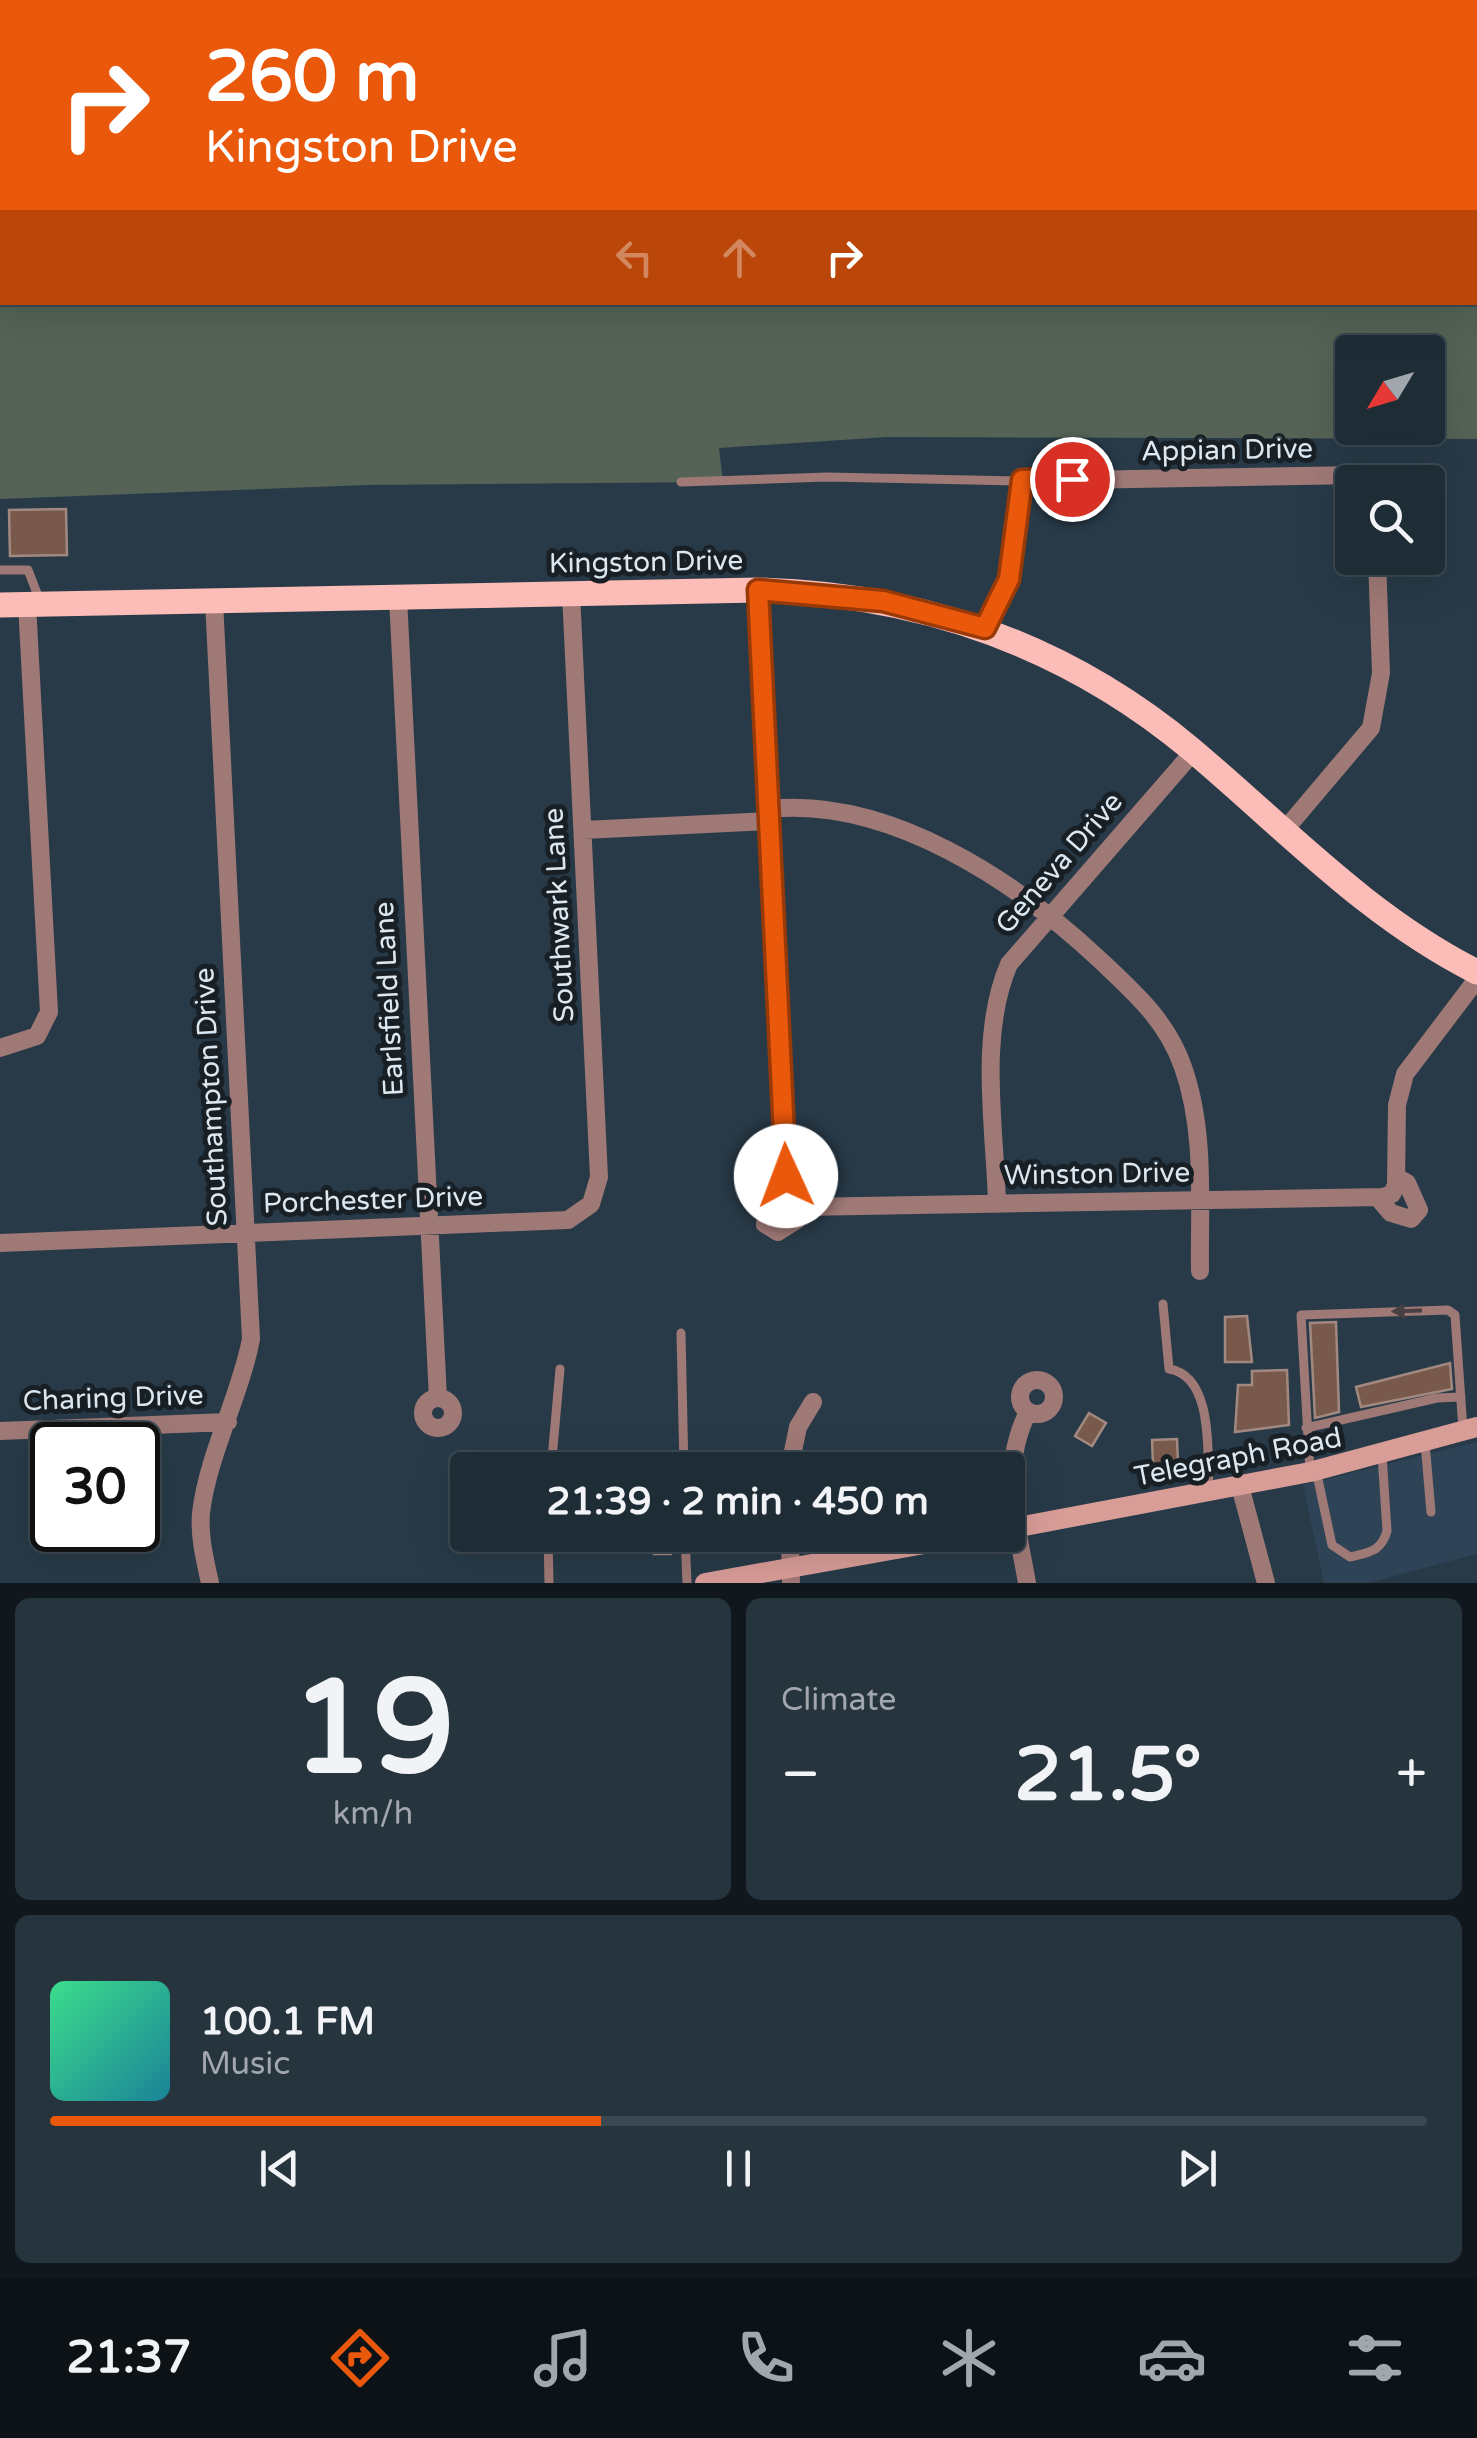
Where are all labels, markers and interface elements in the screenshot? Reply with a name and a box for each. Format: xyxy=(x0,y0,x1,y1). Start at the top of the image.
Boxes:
text: 260 m xyxy=(205,36,419,120)
icon: right xyxy=(40,40,170,170)
text: Kingston Drive xyxy=(205,121,518,175)
icon: left xyxy=(607,230,662,285)
icon: ahead xyxy=(712,230,767,285)
icon: right xyxy=(817,230,872,285)
north arrow xyxy=(1335,335,1445,445)
map controls xyxy=(1335,335,1445,575)
street label: Appian Drive xyxy=(1141,432,1313,468)
pin xyxy=(1030,437,1115,522)
icon: arrive xyxy=(1045,452,1100,507)
button: search xyxy=(1335,465,1445,575)
street label: Kingston Drive xyxy=(548,543,744,581)
street label: Geneva Drive xyxy=(988,785,1130,941)
street label: Southwark Lane xyxy=(536,807,582,1023)
street label: Earlsfield Lane xyxy=(367,901,411,1097)
street label: Southampton Drive xyxy=(187,967,235,1227)
position arrow xyxy=(734,1124,838,1228)
street label: Winston Drive xyxy=(1004,1155,1190,1193)
street label: Porchester Drive xyxy=(262,1179,484,1221)
one-way arrow xyxy=(1390,1304,1422,1320)
street label: Charing Drive xyxy=(22,1378,204,1418)
street label: Telegraph Road xyxy=(1131,1420,1345,1494)
speed limit sign: 30 xyxy=(30,1422,160,1552)
text: 21:39 · 2 min · 450 m xyxy=(546,1479,929,1525)
text: 19 xyxy=(291,1652,455,1808)
text: Climate xyxy=(781,1681,896,1719)
text: 21.5° xyxy=(1014,1730,1202,1820)
text: − xyxy=(781,1742,820,1808)
text: + xyxy=(1396,1742,1427,1808)
text: km/h xyxy=(333,1795,413,1833)
text: 100.1 FM xyxy=(200,1999,375,2045)
text: Music xyxy=(200,2045,290,2083)
icon: previous xyxy=(252,2141,307,2196)
icon: pause xyxy=(711,2141,766,2196)
icon: next xyxy=(1170,2141,1225,2196)
icon: directions xyxy=(325,2323,395,2393)
icon: music xyxy=(528,2323,598,2393)
icon: phone xyxy=(731,2323,801,2393)
icon: climate xyxy=(934,2323,1004,2393)
icon: car xyxy=(1137,2323,1207,2393)
icon: filters xyxy=(1340,2323,1410,2393)
text: 21:37 xyxy=(67,2331,191,2385)

